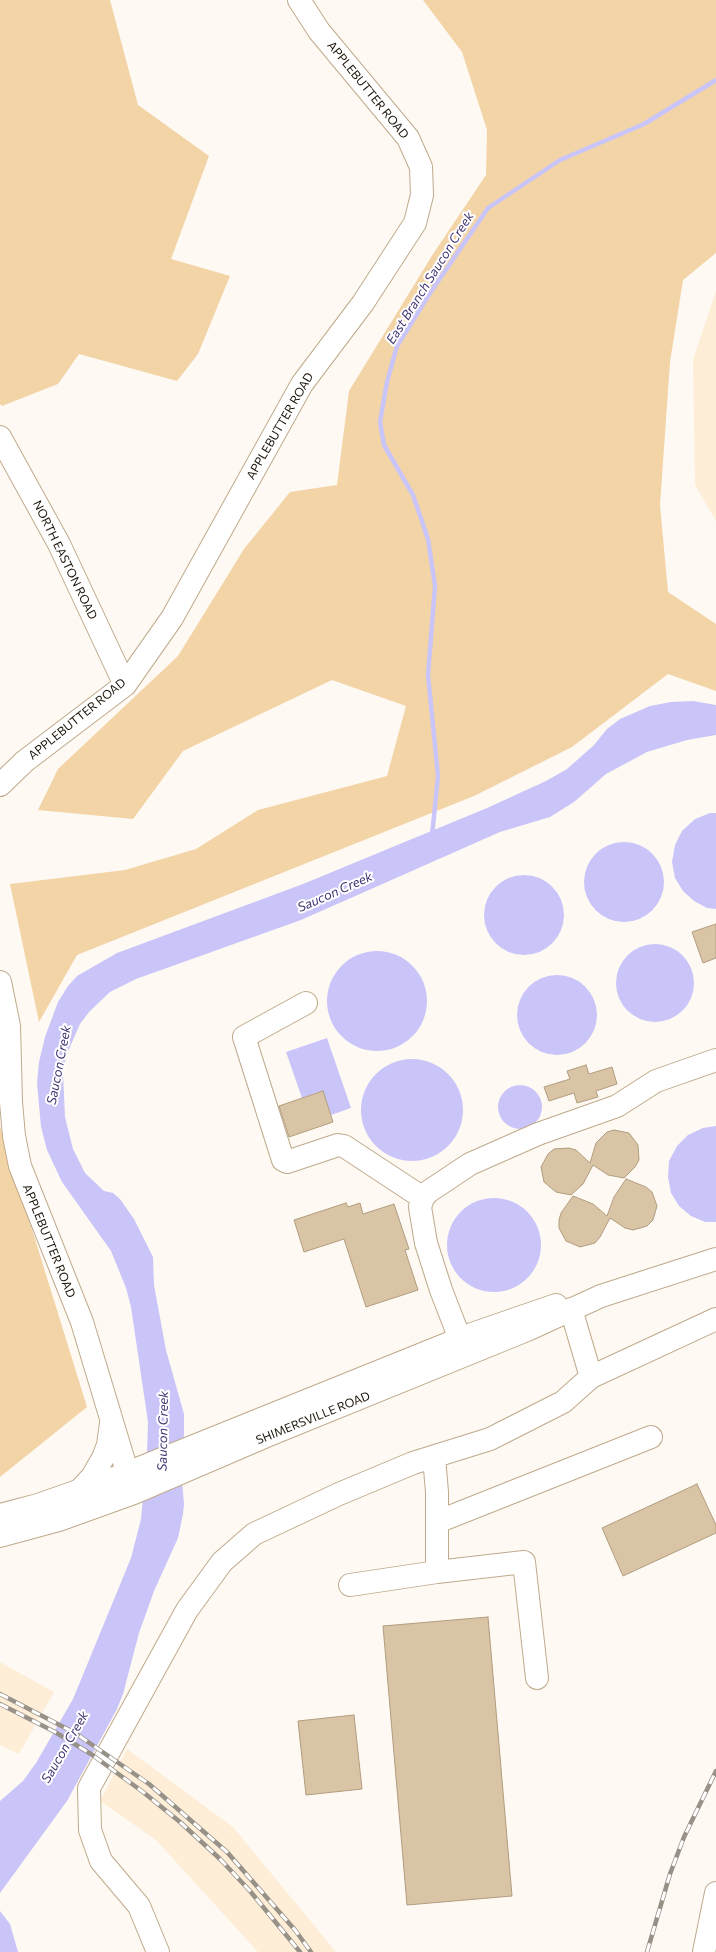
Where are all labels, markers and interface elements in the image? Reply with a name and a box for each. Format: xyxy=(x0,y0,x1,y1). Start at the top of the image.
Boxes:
street label: APPLEBUTTER ROAD xyxy=(324,38,412,142)
water label: East Branch Saucon Creek xyxy=(383,209,477,347)
street label: APPLEBUTTER ROAD xyxy=(243,370,317,482)
street label: NORTH EASTON ROAD xyxy=(30,498,100,622)
street label: APPLEBUTTER ROAD xyxy=(25,675,129,763)
water label: Saucon Creek xyxy=(295,869,375,915)
water label: Saucon Creek xyxy=(44,1024,74,1106)
street label: APPLEBUTTER ROAD xyxy=(20,1182,78,1300)
street label: SHIMERSVILLE ROAD xyxy=(254,1388,372,1448)
water label: Saucon Creek xyxy=(154,1391,172,1471)
water label: Saucon Creek xyxy=(38,1708,92,1786)

